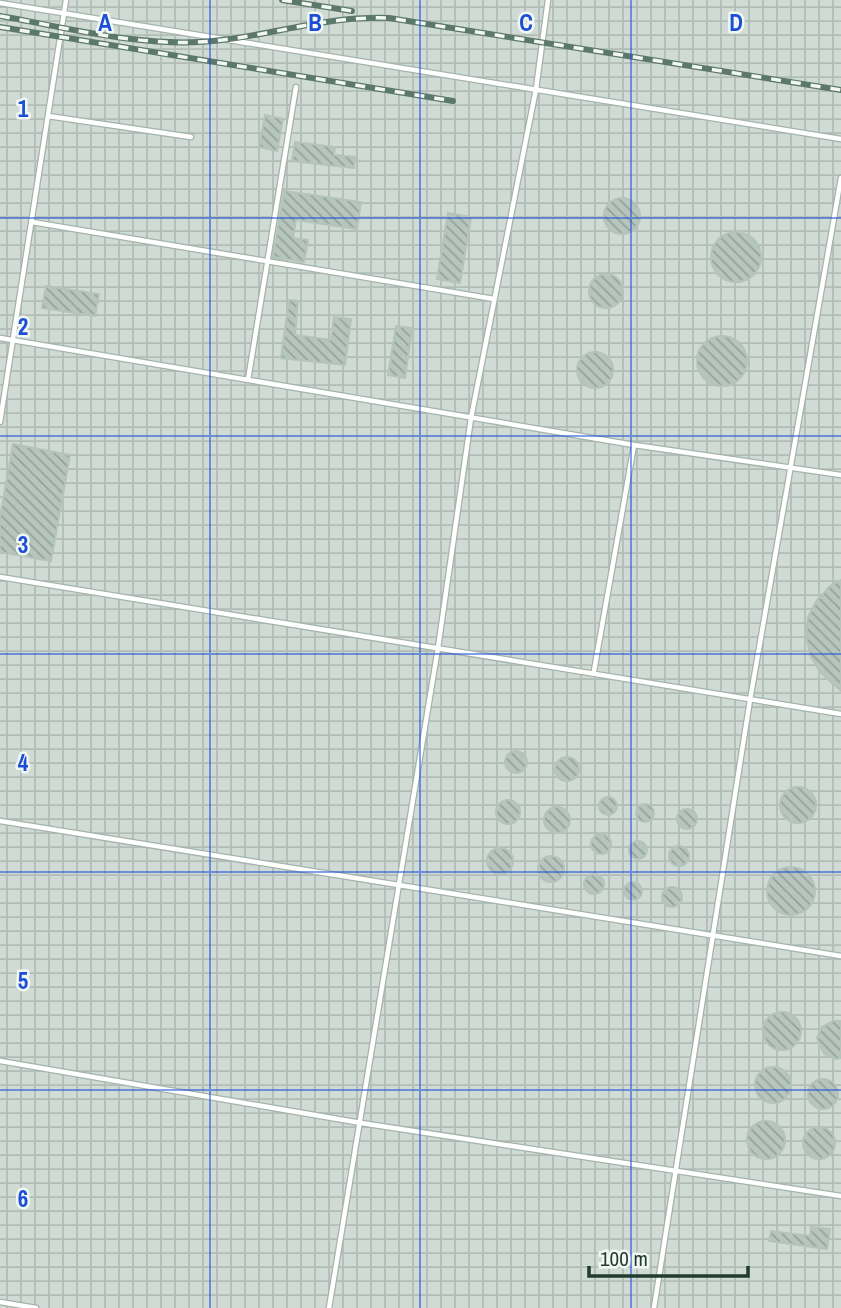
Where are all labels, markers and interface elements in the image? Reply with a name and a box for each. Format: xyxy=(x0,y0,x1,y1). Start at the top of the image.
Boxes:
text: A xyxy=(98,7,112,38)
text: B xyxy=(308,7,322,38)
text: C xyxy=(519,7,533,38)
text: D xyxy=(729,7,743,38)
text: 1 xyxy=(18,93,29,124)
text: 2 xyxy=(18,311,28,342)
text: 3 xyxy=(18,529,28,560)
text: 4 xyxy=(18,747,29,778)
text: 5 xyxy=(18,965,28,996)
text: 6 xyxy=(18,1183,28,1214)
scale bar xyxy=(589,1234,748,1278)
text: 100 m xyxy=(600,1244,648,1273)

